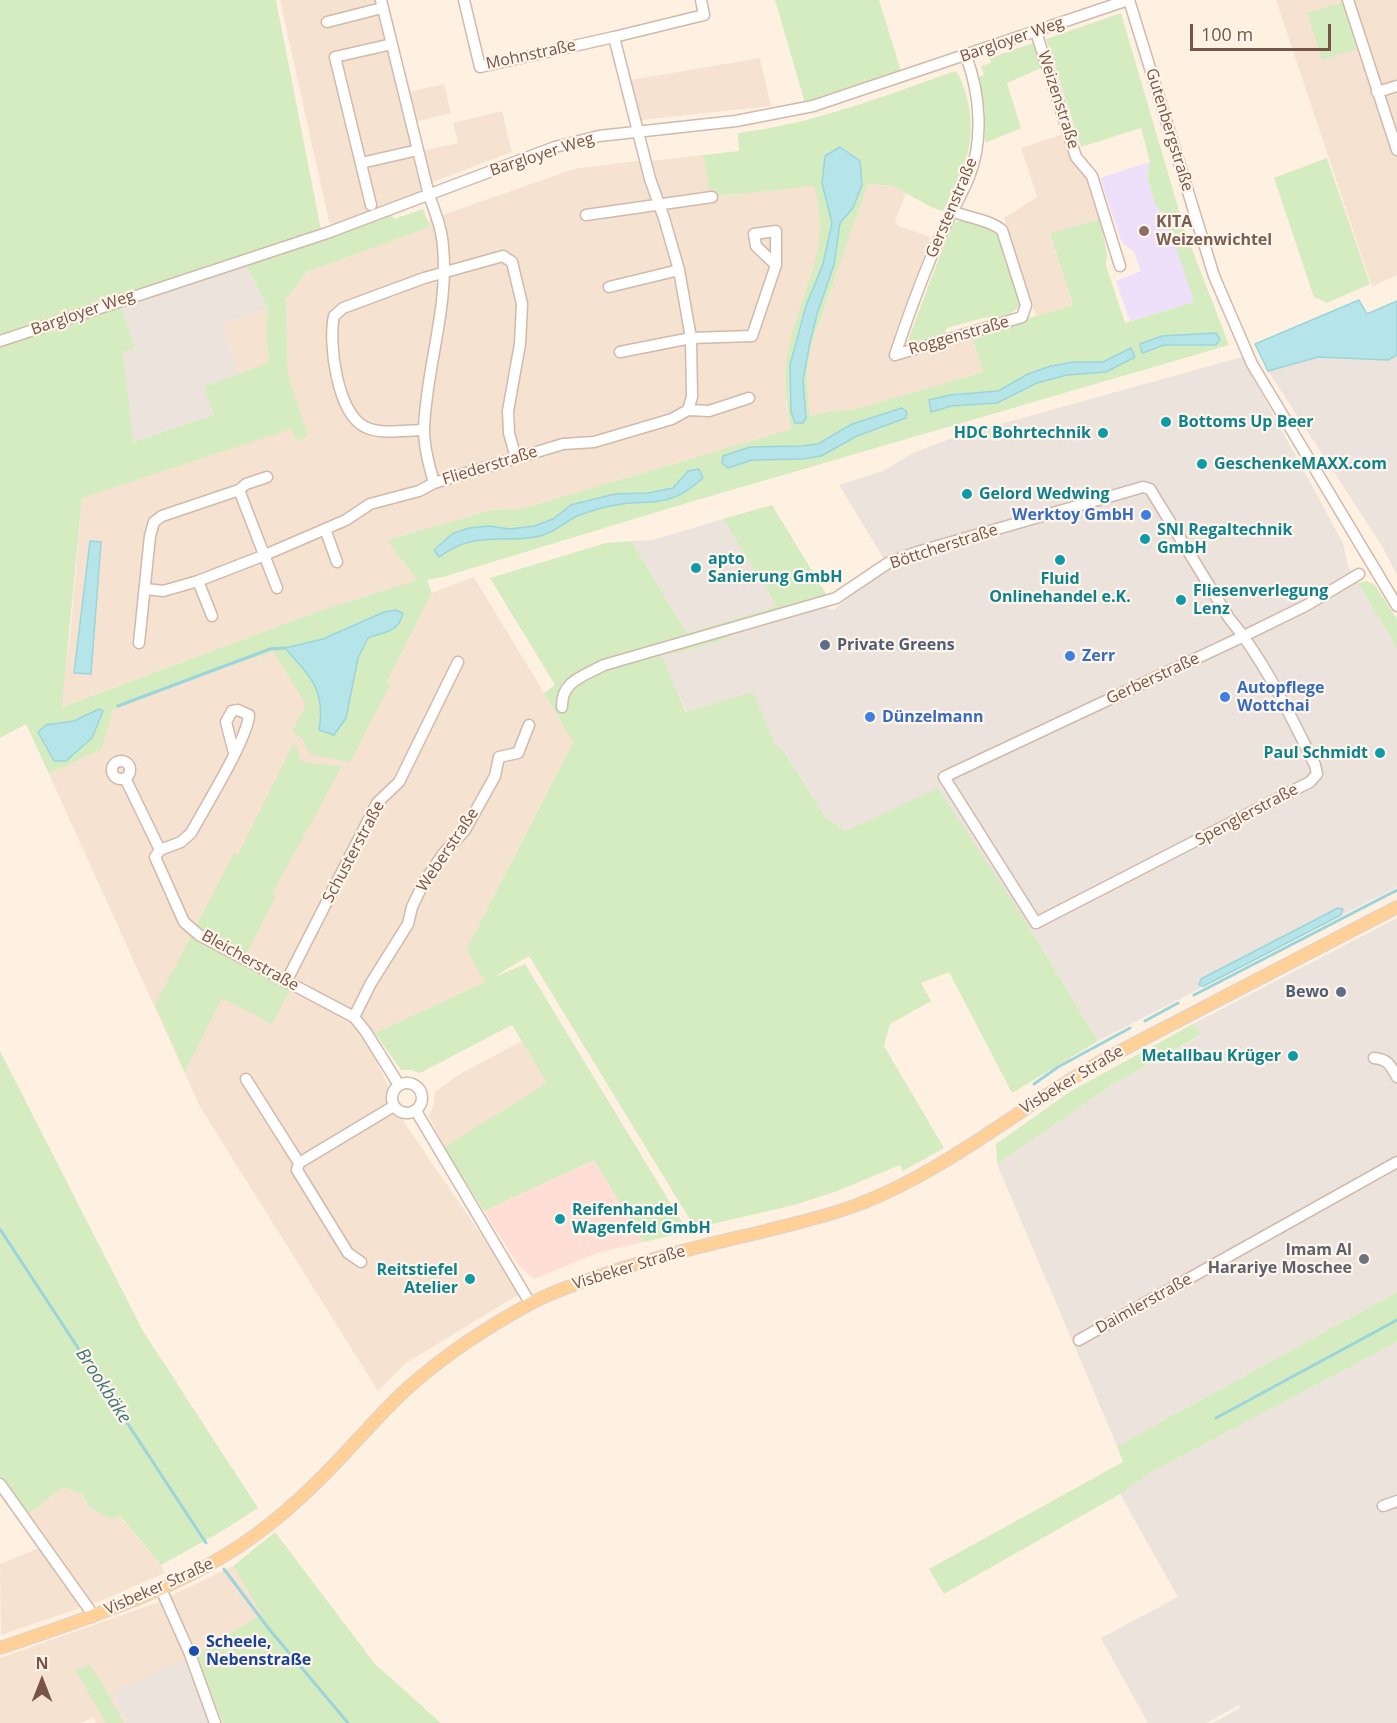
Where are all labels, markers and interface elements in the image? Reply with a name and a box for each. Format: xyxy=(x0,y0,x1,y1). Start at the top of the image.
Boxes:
scale bar xyxy=(1193,12,1334,50)
street label: Bargloyer Weg xyxy=(958,13,1066,67)
text: 100 m xyxy=(1201,22,1253,46)
street label: Mohnstraße xyxy=(484,36,578,74)
street label: Weizenstraße xyxy=(1033,49,1083,151)
street label: Gutenbergstraße xyxy=(1141,66,1197,194)
street label: Bargloyer Weg xyxy=(488,129,596,181)
street label: Gerstenstraße xyxy=(922,155,982,261)
place label: KITA Weizenwichtel xyxy=(1156,212,1272,250)
marker: KITA Weizenwichtel xyxy=(1137,224,1151,238)
street label: Bargloyer Weg xyxy=(29,286,137,340)
street label: Roggenstraße xyxy=(907,313,1011,359)
place label: Bottoms Up Beer xyxy=(1178,412,1314,432)
marker: Bottoms Up Beer xyxy=(1159,415,1173,429)
place label: HDC Bohrtechnik xyxy=(954,423,1091,443)
marker: HDC Bohrtechnik xyxy=(1096,426,1110,440)
street label: Fliederstraße xyxy=(440,442,540,490)
place label: GeschenkeMAXX.com xyxy=(1214,454,1387,474)
marker: GeschenkeMAXX.com xyxy=(1195,457,1209,471)
place label: Gelord Wedwing xyxy=(979,484,1110,504)
marker: Gelord Wedwing xyxy=(960,487,974,501)
place label: Werktoy GmbH xyxy=(1012,505,1134,525)
marker: Werktoy GmbH xyxy=(1139,508,1153,522)
place label: SNI Regaltechnik GmbH xyxy=(1157,520,1292,558)
street label: Böttcherstraße xyxy=(888,521,1000,573)
marker: SNI Regaltechnik GmbH xyxy=(1138,532,1152,546)
place label: apto Sanierung GmbH xyxy=(708,549,842,587)
marker: Fluid Onlinehandel e.K. xyxy=(1053,553,1067,567)
marker: apto Sanierung GmbH xyxy=(689,561,703,575)
place label: Fluid Onlinehandel e.K. xyxy=(989,569,1131,607)
place label: Fliesenverlegung Lenz xyxy=(1193,581,1328,619)
marker: Fliesenverlegung Lenz xyxy=(1174,593,1188,607)
place label: Private Greens xyxy=(837,635,955,655)
marker: Private Greens xyxy=(818,638,832,652)
place label: Zerr xyxy=(1082,646,1115,666)
marker: Zerr xyxy=(1063,649,1077,663)
street label: Gerberstraße xyxy=(1104,649,1202,709)
place label: Autopflege Wottchai xyxy=(1237,678,1325,716)
marker: Autopflege Wottchai xyxy=(1218,690,1232,704)
place label: Dünzelmann xyxy=(882,707,983,727)
marker: Dünzelmann xyxy=(863,710,877,724)
place label: Paul Schmidt xyxy=(1264,743,1368,763)
marker: Paul Schmidt xyxy=(1373,746,1387,760)
street label: Spenglerstraße xyxy=(1192,780,1302,850)
street label: Schusterstraße xyxy=(319,798,389,906)
street label: Weberstraße xyxy=(413,805,483,895)
street label: Bleicherstraße xyxy=(198,926,302,996)
place label: Bewo xyxy=(1285,982,1329,1002)
marker: Bewo xyxy=(1334,985,1348,999)
street label: Visbeker Straße xyxy=(1017,1042,1127,1118)
place label: Metallbau Krüger xyxy=(1141,1046,1281,1066)
marker: Metallbau Krüger xyxy=(1286,1049,1300,1063)
place label: Reifenhandel Wagenfeld GmbH xyxy=(572,1200,711,1238)
marker: Reifenhandel Wagenfeld GmbH xyxy=(553,1212,567,1226)
place label: Imam Al Harariye Moschee xyxy=(1208,1240,1352,1278)
street label: Visbeker Straße xyxy=(570,1242,688,1294)
marker: Imam Al Harariye Moschee xyxy=(1357,1252,1371,1266)
place label: Reitstiefel Atelier xyxy=(376,1260,458,1298)
street label: Daimlerstraße xyxy=(1093,1270,1195,1338)
marker: Reitstiefel Atelier xyxy=(463,1272,477,1286)
water label: Brookbäke xyxy=(71,1344,135,1428)
street label: Visbeker Straße xyxy=(102,1554,216,1620)
place label: Scheele, Nebenstraße xyxy=(206,1632,311,1670)
marker: Scheele, Nebenstraße xyxy=(187,1644,201,1658)
north arrow xyxy=(12,1651,72,1711)
text: N xyxy=(35,1652,49,1674)

